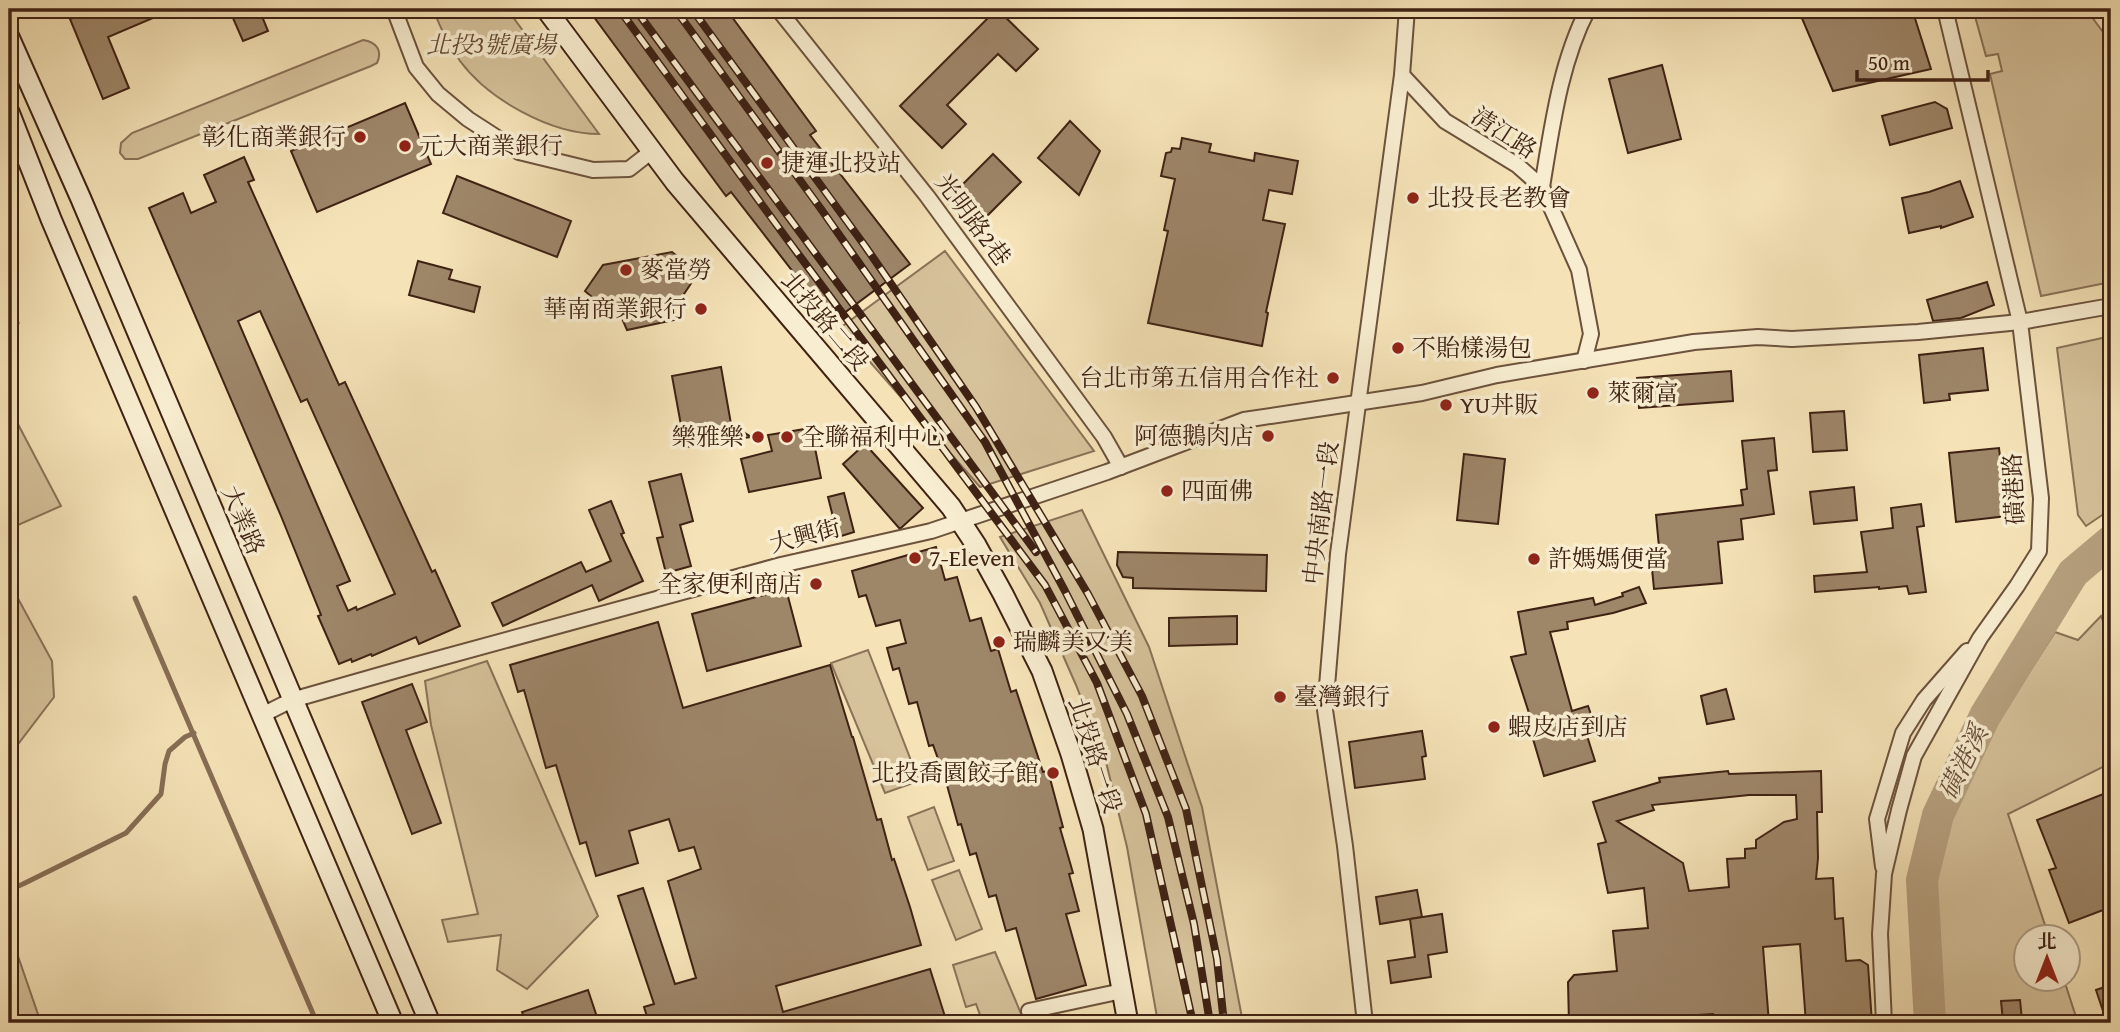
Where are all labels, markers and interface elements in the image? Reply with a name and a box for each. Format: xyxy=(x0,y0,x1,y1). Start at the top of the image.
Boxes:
park label: 北投3號廣場 xyxy=(426,27,558,62)
scale bar xyxy=(1857,38,1989,82)
text: 50 m xyxy=(1868,47,1910,78)
street label: 清江路 xyxy=(1465,98,1544,167)
place label: 彰化商業銀行 xyxy=(202,119,346,154)
place label: 元大商業銀行 xyxy=(419,128,563,163)
marker: 彰化商業銀行 xyxy=(352,129,368,145)
marker: 元大商業銀行 xyxy=(397,138,413,154)
place label: 捷運北投站 xyxy=(781,145,901,180)
marker: 捷運北投站 xyxy=(759,155,775,171)
street label: 光明路2巷 xyxy=(927,166,1020,273)
place label: 北投長老教會 xyxy=(1427,180,1571,215)
marker: 北投長老教會 xyxy=(1405,190,1421,206)
place label: 麥當勞 xyxy=(640,252,712,287)
marker: 麥當勞 xyxy=(618,262,634,278)
street label: 北投路二段 xyxy=(773,263,877,378)
place label: 華南商業銀行 xyxy=(543,291,687,326)
marker: 華南商業銀行 xyxy=(693,301,709,317)
place label: 不貽樣湯包 xyxy=(1412,330,1532,365)
marker: 不貽樣湯包 xyxy=(1390,340,1406,356)
place label: 台北市第五信用合作社 xyxy=(1079,360,1319,395)
marker: 台北市第五信用合作社 xyxy=(1325,370,1341,386)
place label: 萊爾富 xyxy=(1607,375,1679,410)
marker: 萊爾富 xyxy=(1585,385,1601,401)
place label: YU丼販 xyxy=(1460,387,1538,422)
marker: YU丼販 xyxy=(1438,397,1454,413)
place label: 阿德鵝肉店 xyxy=(1134,418,1254,453)
place label: 樂雅樂 xyxy=(672,419,744,454)
place label: 全聯福利中心 xyxy=(801,419,945,454)
marker: 阿德鵝肉店 xyxy=(1260,428,1276,444)
marker: 樂雅樂 xyxy=(750,429,766,445)
marker: 全聯福利中心 xyxy=(779,429,795,445)
street label: 中央南路一段 xyxy=(1294,439,1347,587)
street label: 磺港路 xyxy=(1994,452,2033,526)
place label: 四面佛 xyxy=(1181,473,1253,508)
street label: 大業路 xyxy=(213,480,274,560)
marker: 四面佛 xyxy=(1159,483,1175,499)
street label: 大興街 xyxy=(766,510,844,561)
place label: 7-Eleven xyxy=(929,540,1016,575)
place label: 許媽媽便當 xyxy=(1548,541,1668,576)
marker: 7-Eleven xyxy=(907,550,923,566)
marker: 許媽媽便當 xyxy=(1526,551,1542,567)
place label: 全家便利商店 xyxy=(658,566,802,601)
marker: 全家便利商店 xyxy=(808,576,824,592)
place label: 瑞麟美又美 xyxy=(1013,624,1133,659)
marker: 瑞麟美又美 xyxy=(991,634,1007,650)
place label: 臺灣銀行 xyxy=(1294,679,1390,714)
marker: 臺灣銀行 xyxy=(1272,689,1288,705)
street label: 北投路一段 xyxy=(1060,692,1131,817)
place label: 蝦皮店到店 xyxy=(1508,709,1628,744)
water label: 磺港溪 xyxy=(1928,715,1998,805)
marker: 蝦皮店到店 xyxy=(1486,719,1502,735)
place label: 北投喬園餃子館 xyxy=(871,755,1039,790)
marker: 北投喬園餃子館 xyxy=(1045,765,1061,781)
north arrow xyxy=(2011,923,2082,993)
text: 北 xyxy=(2037,927,2057,955)

